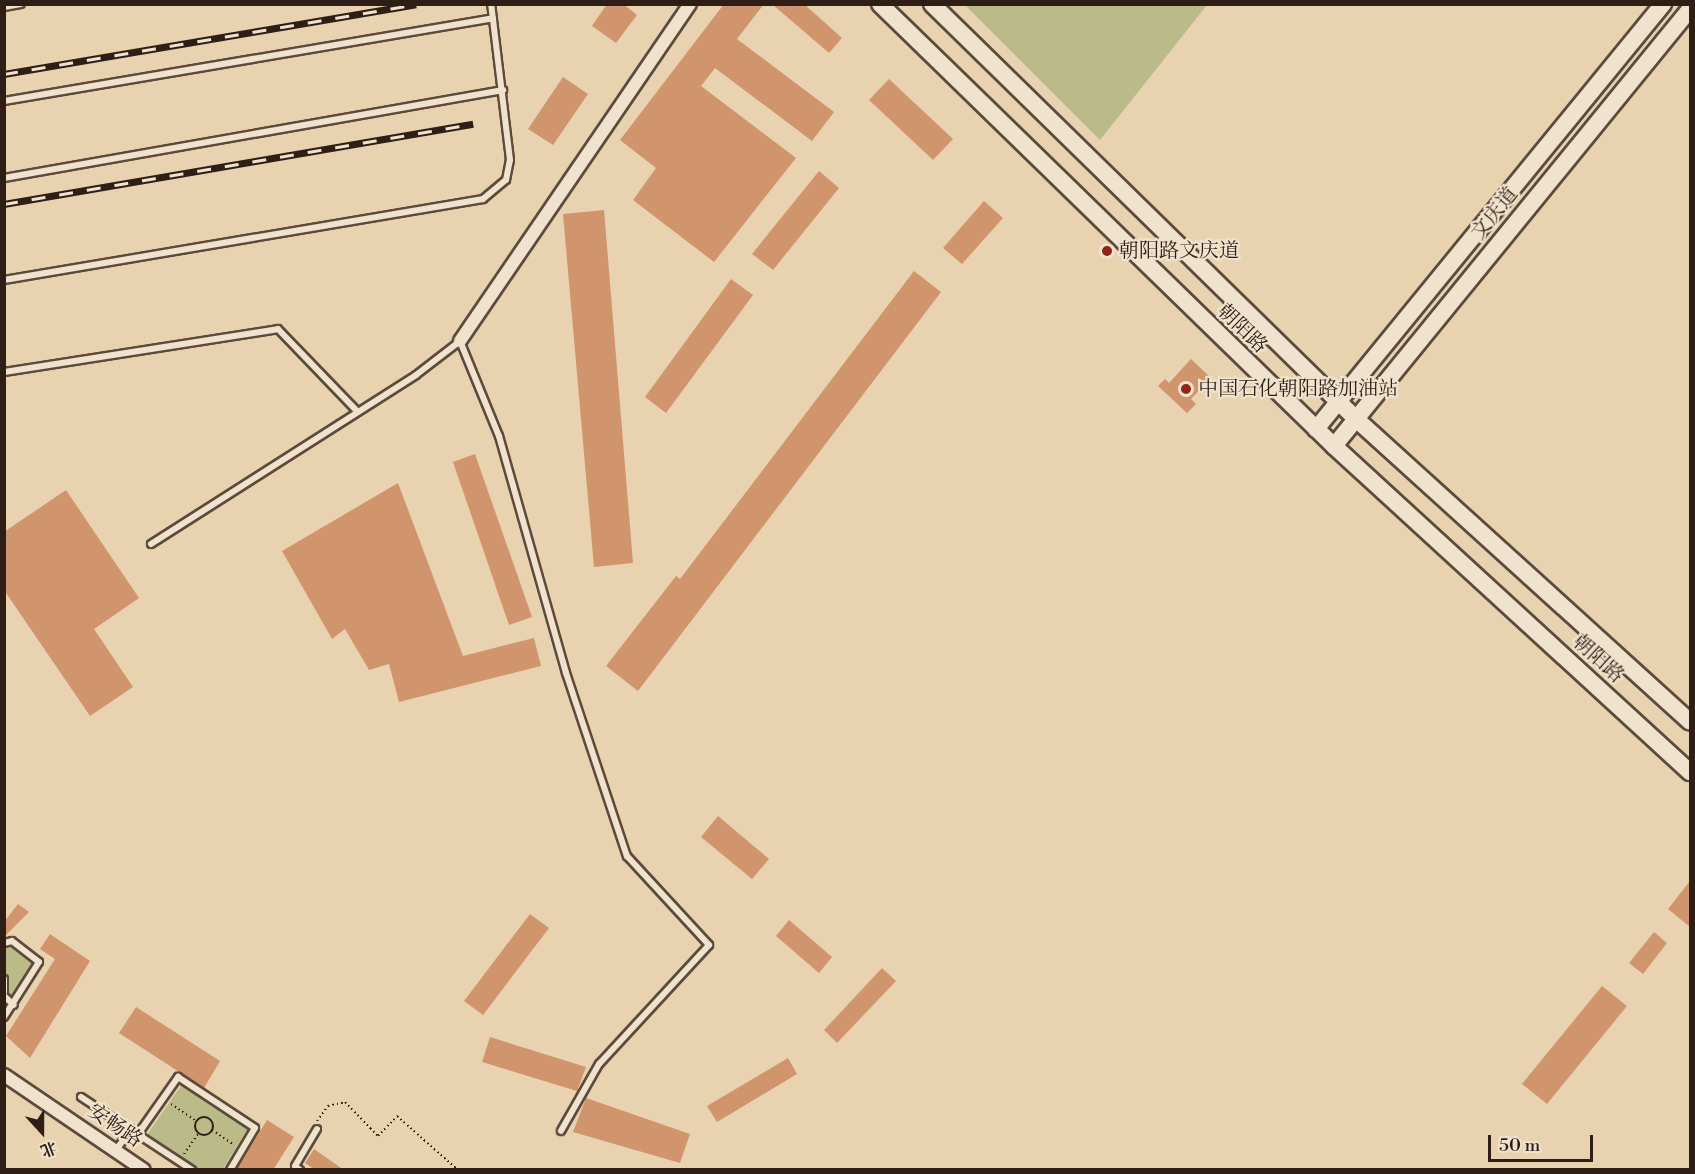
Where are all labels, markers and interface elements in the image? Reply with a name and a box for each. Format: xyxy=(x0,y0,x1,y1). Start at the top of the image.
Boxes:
street label: 文庆道 xyxy=(1467,183,1523,245)
place label: 朝阳路文庆道 xyxy=(1119,239,1239,263)
marker: 朝阳路文庆道 xyxy=(1100,244,1114,258)
street label: 朝阳路 xyxy=(1212,300,1272,358)
place label: 中国石化朝阳路加油站 xyxy=(1198,377,1398,401)
marker: 中国石化朝阳路加油站 xyxy=(1179,382,1193,396)
street label: 朝阳路 xyxy=(1568,630,1628,688)
street label: 安畅路 xyxy=(83,1099,147,1153)
north arrow xyxy=(12,1102,72,1162)
scale bar xyxy=(1491,1123,1596,1161)
text: 50 m xyxy=(1499,1134,1540,1157)
text: 北 xyxy=(37,1137,60,1161)

